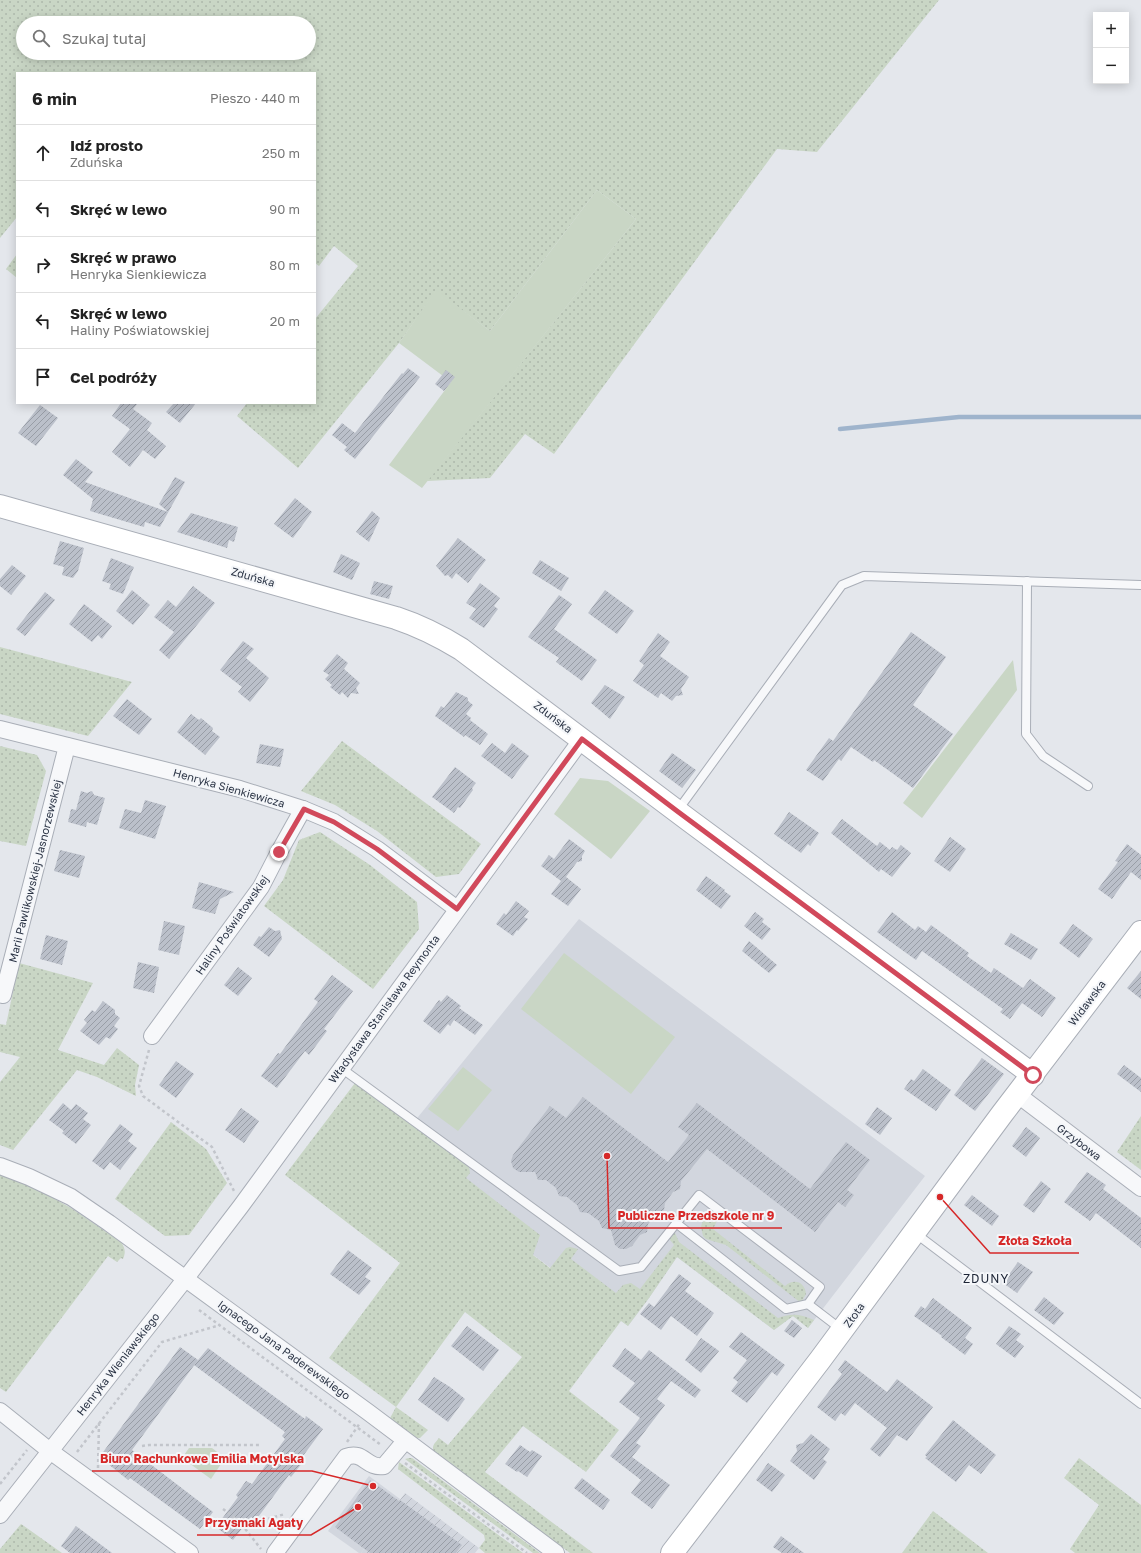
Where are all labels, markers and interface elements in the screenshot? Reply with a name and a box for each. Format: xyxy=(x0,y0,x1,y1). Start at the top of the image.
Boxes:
map controls xyxy=(1093,12,1129,84)
button: + xyxy=(1093,12,1129,48)
search box xyxy=(16,16,316,60)
icon: search xyxy=(30,27,52,49)
text: Szukaj tutaj xyxy=(62,29,146,47)
button: − xyxy=(1093,48,1129,84)
text: 6 min xyxy=(32,88,77,109)
text: Pieszo · 440 m xyxy=(210,90,300,106)
text: Idź prosto xyxy=(70,136,143,154)
icon: ahead xyxy=(32,142,54,164)
text: 250 m xyxy=(262,145,300,161)
text: Zduńska xyxy=(70,154,123,170)
icon: left xyxy=(32,198,54,220)
text: Skręć w lewo xyxy=(70,200,167,218)
text: 90 m xyxy=(269,201,300,217)
text: Skręć w prawo xyxy=(70,248,177,266)
icon: right xyxy=(32,254,54,276)
text: 80 m xyxy=(269,257,300,273)
text: Henryka Sienkiewicza xyxy=(70,266,207,282)
text: Skręć w lewo xyxy=(70,304,167,322)
icon: left xyxy=(32,310,54,332)
text: 20 m xyxy=(270,313,300,329)
text: Haliny Poświatowskiej xyxy=(70,322,210,338)
icon: arrive xyxy=(32,366,54,388)
text: Cel podróży xyxy=(70,368,157,386)
street label: Zduńska xyxy=(230,564,276,589)
street label: Zduńska xyxy=(532,698,575,735)
street label: Henryka Sienkiewicza xyxy=(172,765,286,810)
street label: Marii Pawlikowskiej-Jasnorzewskiej xyxy=(5,778,64,964)
route end xyxy=(270,843,288,861)
street label: Haliny Poświatowskiej xyxy=(192,873,271,977)
street label: Władysława Stanisława Reymonta xyxy=(325,932,442,1085)
street label: Widawska xyxy=(1065,977,1108,1028)
route start xyxy=(1024,1066,1042,1084)
street label: Grzybowa xyxy=(1055,1121,1104,1163)
callout: Publiczne Przedszkole nr 9 xyxy=(609,1204,782,1228)
text: Publiczne Przedszkole nr 9 xyxy=(618,1208,775,1223)
callout: Złota Szkoła xyxy=(990,1229,1079,1253)
text: Złota Szkoła xyxy=(998,1233,1072,1248)
district label: ZDUNY xyxy=(963,1271,1009,1286)
street label: Ignacego Jana Paderewskiego xyxy=(216,1297,353,1402)
street label: Złota xyxy=(840,1300,867,1330)
street label: Henryka Wieniawskiego xyxy=(73,1309,162,1418)
callout: Biuro Rachunkowe Emilia Motylska xyxy=(92,1447,312,1471)
text: Biuro Rachunkowe Emilia Motylska xyxy=(100,1451,304,1466)
callout: Przysmaki Agaty xyxy=(197,1511,311,1535)
text: Przysmaki Agaty xyxy=(205,1515,304,1530)

